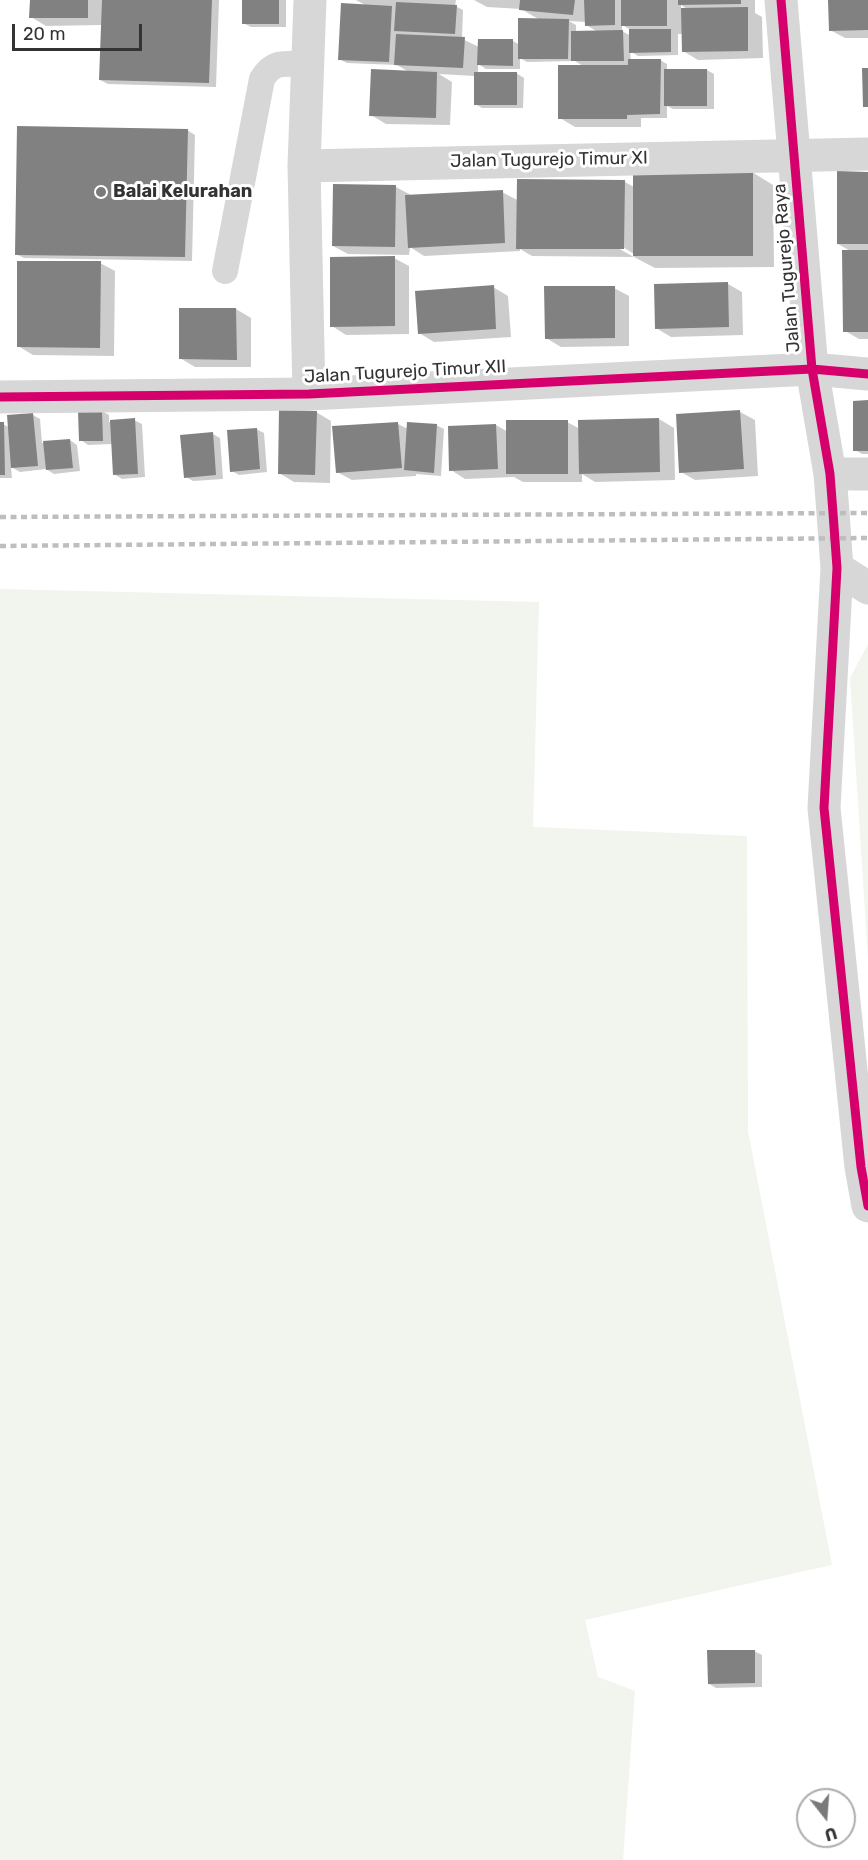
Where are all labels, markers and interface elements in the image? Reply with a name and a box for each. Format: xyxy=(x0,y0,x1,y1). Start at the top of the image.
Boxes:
scale bar xyxy=(15,12,146,50)
text: 20 m xyxy=(23,23,65,45)
street label: Jalan Tugurejo Timur XI xyxy=(450,147,648,173)
place label: Balai Kelurahan xyxy=(113,181,252,203)
street label: Jalan Tugurejo Raya xyxy=(769,183,805,353)
marker: Balai Kelurahan xyxy=(94,185,108,199)
street label: Jalan Tugurejo Timur XII xyxy=(303,356,507,388)
north arrow xyxy=(796,1788,856,1848)
text: U xyxy=(823,1823,839,1845)

